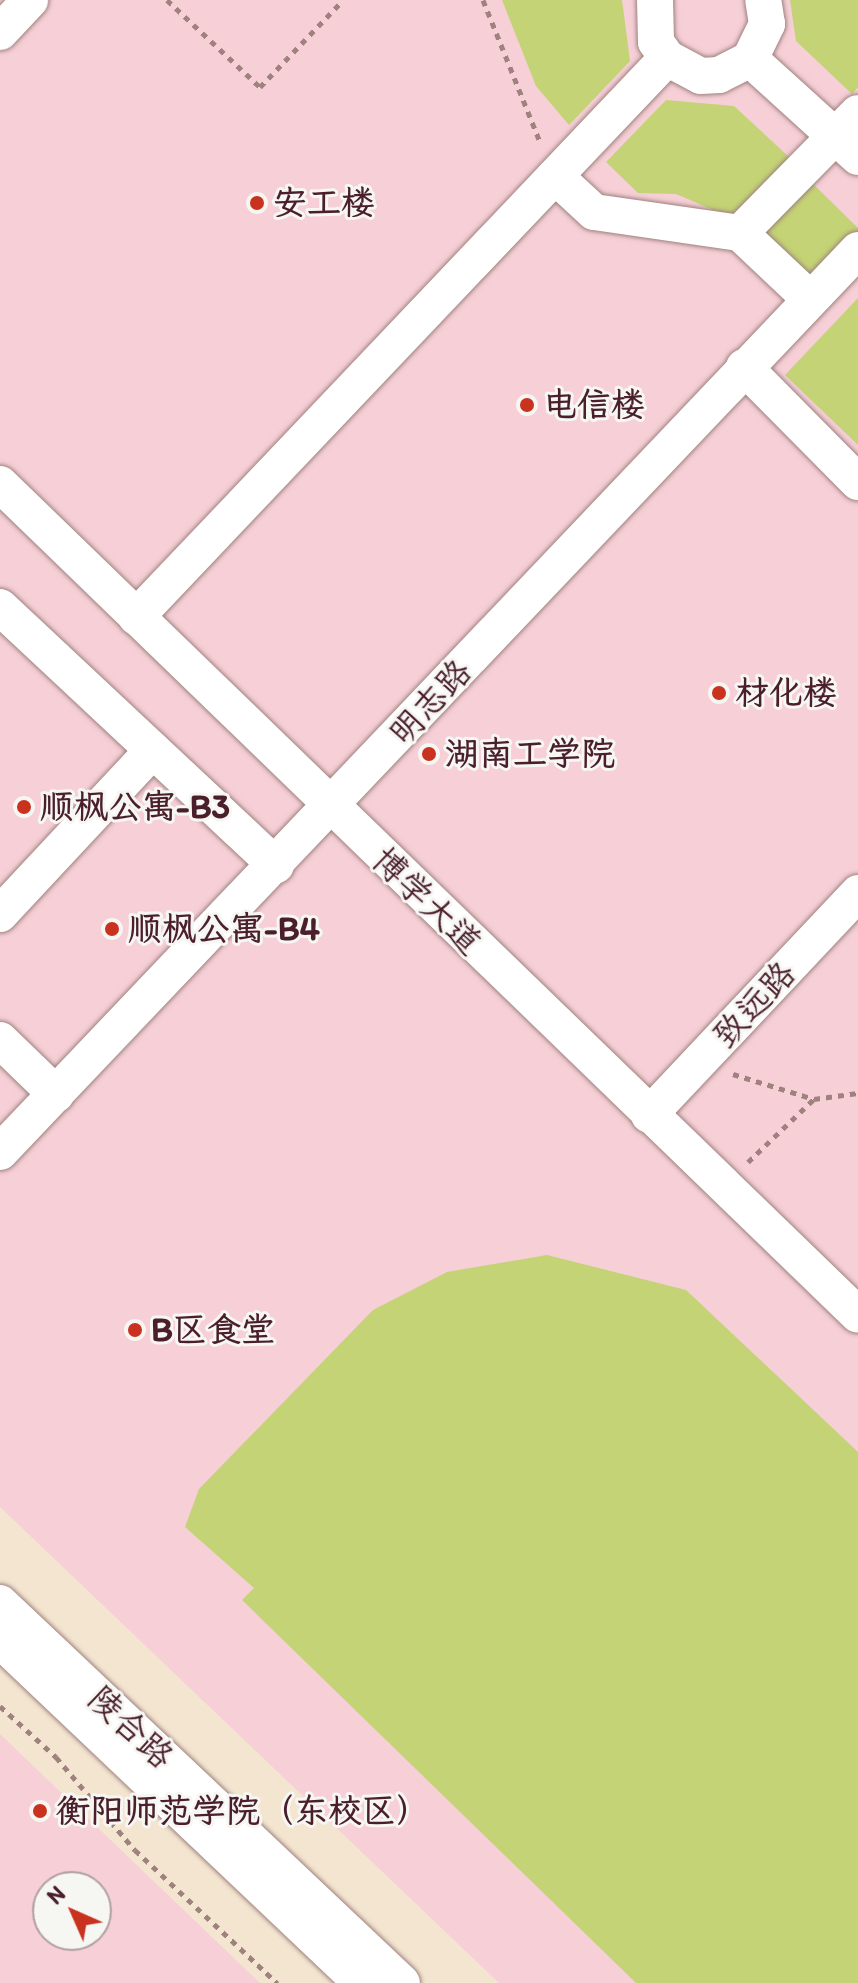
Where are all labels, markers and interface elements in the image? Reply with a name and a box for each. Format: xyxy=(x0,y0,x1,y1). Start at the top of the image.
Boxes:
place label: 安工楼 xyxy=(273,183,375,223)
marker: 安工楼 xyxy=(248,194,266,212)
place label: 电信楼 xyxy=(543,385,645,425)
marker: 电信楼 xyxy=(518,396,536,414)
street label: 明志路 xyxy=(380,651,480,753)
place label: 材化楼 xyxy=(735,673,837,713)
marker: 材化楼 xyxy=(710,684,728,702)
place label: 湖南工学院 xyxy=(445,734,615,774)
marker: 湖南工学院 xyxy=(420,745,438,763)
place label: 顺枫公寓-B3 xyxy=(40,787,230,827)
marker: 顺枫公寓-B3 xyxy=(15,798,33,816)
street label: 博学大道 xyxy=(364,839,490,963)
place label: 顺枫公寓-B4 xyxy=(128,909,320,949)
marker: 顺枫公寓-B4 xyxy=(103,920,121,938)
street label: 致远路 xyxy=(704,953,804,1055)
place label: B区食堂 xyxy=(151,1310,275,1350)
marker: B区食堂 xyxy=(126,1321,144,1339)
street label: 陵合路 xyxy=(80,1677,182,1777)
place label: 衡阳师范学院（东校区） xyxy=(56,1791,430,1831)
marker: 衡阳师范学院（东校区） xyxy=(31,1802,49,1820)
north arrow xyxy=(32,1871,112,1951)
text: N xyxy=(41,1880,71,1910)

